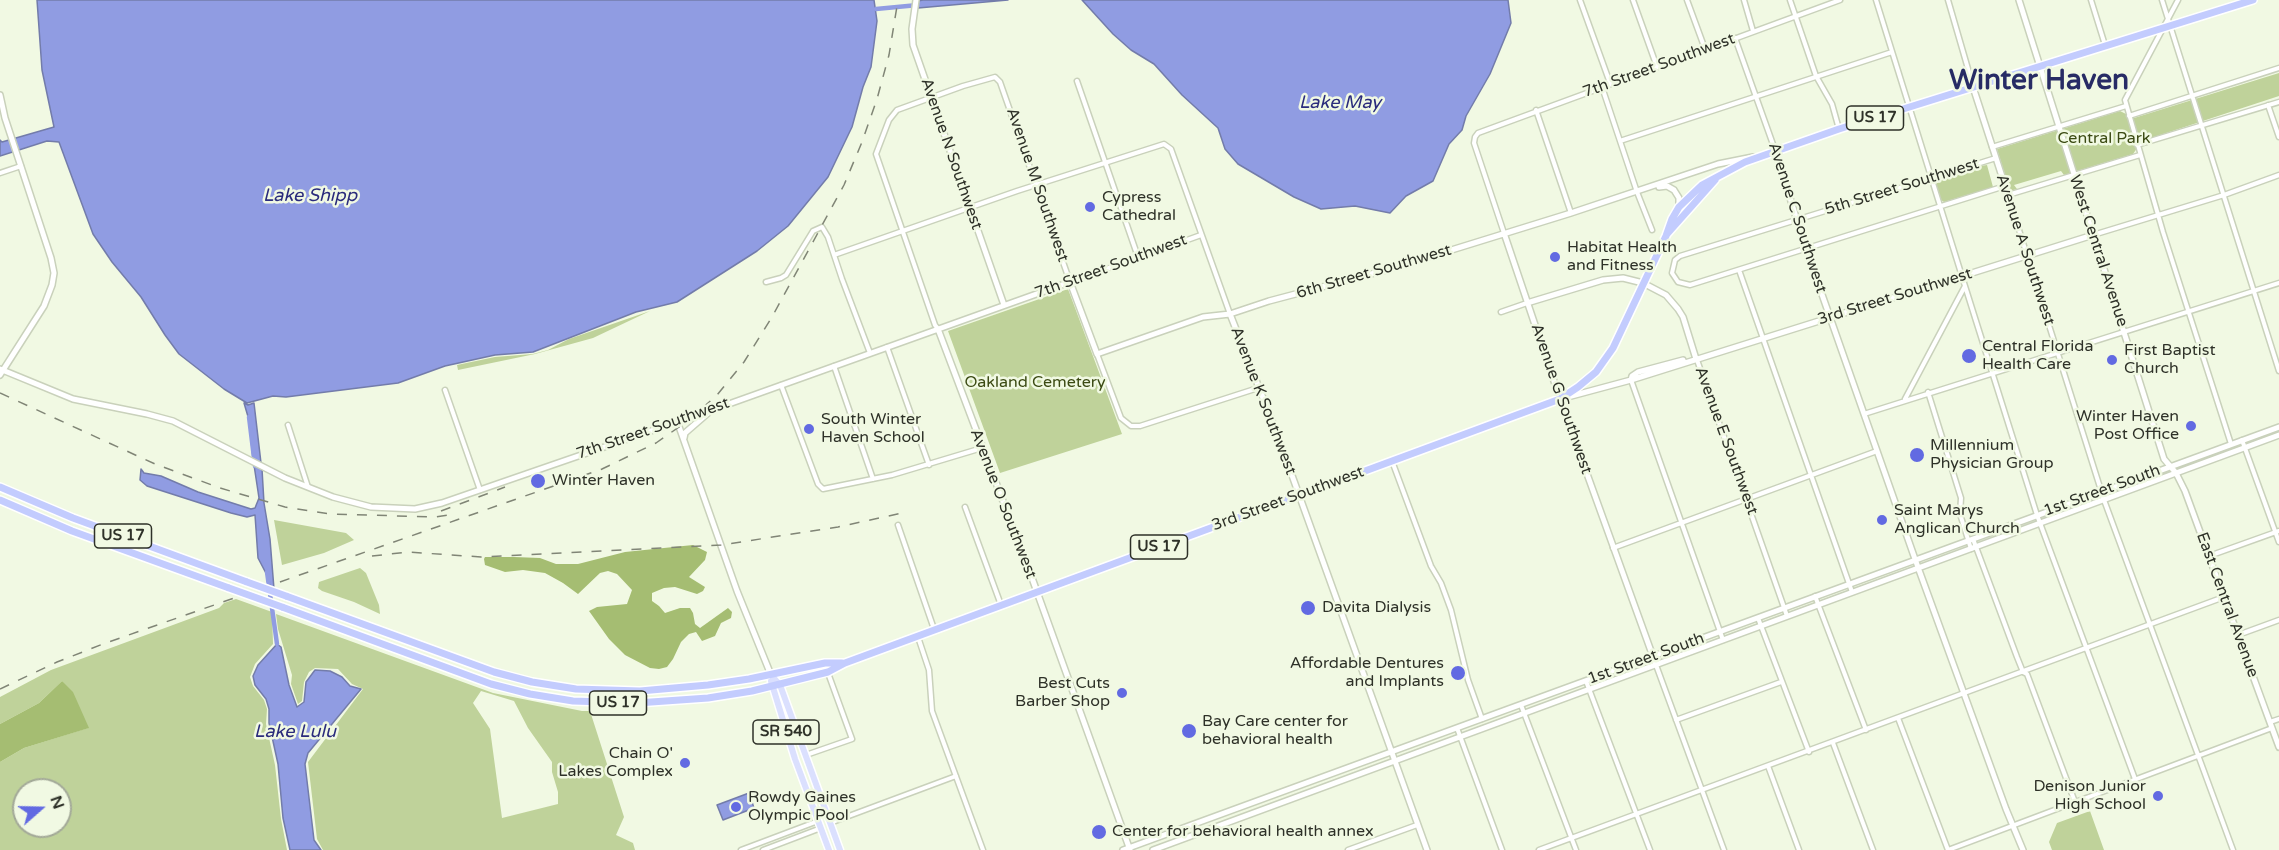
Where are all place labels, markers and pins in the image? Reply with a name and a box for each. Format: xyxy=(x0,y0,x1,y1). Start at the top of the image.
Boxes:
place label: Cypress Cathedral xyxy=(1102,188,1176,226)
marker: Cypress Cathedral xyxy=(1083,200,1097,214)
place label: Habitat Health and Fitness xyxy=(1567,238,1677,276)
marker: Habitat Health and Fitness xyxy=(1548,250,1562,264)
place label: Central Florida Health Care xyxy=(1982,337,2093,375)
place label: First Baptist Church xyxy=(2124,341,2215,379)
marker: Central Florida Health Care xyxy=(1960,347,1978,365)
marker: First Baptist Church xyxy=(2105,353,2119,367)
place label: Winter Haven Post Office xyxy=(2076,407,2179,445)
place label: South Winter Haven School xyxy=(821,410,925,448)
marker: Winter Haven Post Office xyxy=(2184,419,2198,433)
marker: South Winter Haven School xyxy=(802,422,816,436)
place label: Millennium Physician Group xyxy=(1930,436,2053,474)
marker: Millennium Physician Group xyxy=(1908,446,1926,464)
place label: Winter Haven xyxy=(552,471,655,491)
marker: Winter Haven xyxy=(529,472,547,490)
place label: Saint Marys Anglican Church xyxy=(1894,501,2020,539)
marker: Saint Marys Anglican Church xyxy=(1875,513,1889,527)
place label: Davita Dialysis xyxy=(1322,598,1431,618)
marker: Davita Dialysis xyxy=(1299,599,1317,617)
place label: Affordable Dentures and Implants xyxy=(1290,654,1444,692)
marker: Affordable Dentures and Implants xyxy=(1449,664,1467,682)
place label: Best Cuts Barber Shop xyxy=(1015,674,1110,712)
marker: Best Cuts Barber Shop xyxy=(1115,686,1129,700)
place label: Bay Care center for behavioral health xyxy=(1202,712,1348,750)
marker: Bay Care center for behavioral health xyxy=(1180,722,1198,740)
place label: Chain O' Lakes Complex xyxy=(558,744,673,782)
marker: Chain O' Lakes Complex xyxy=(678,756,692,770)
place label: Denison Junior High School xyxy=(2033,777,2146,815)
place label: Rowdy Gaines Olympic Pool xyxy=(748,788,856,826)
marker: Denison Junior High School xyxy=(2151,789,2165,803)
marker: Rowdy Gaines Olympic Pool xyxy=(729,800,743,814)
place label: Center for behavioral health annex xyxy=(1112,822,1374,842)
marker: Center for behavioral health annex xyxy=(1090,823,1108,841)

